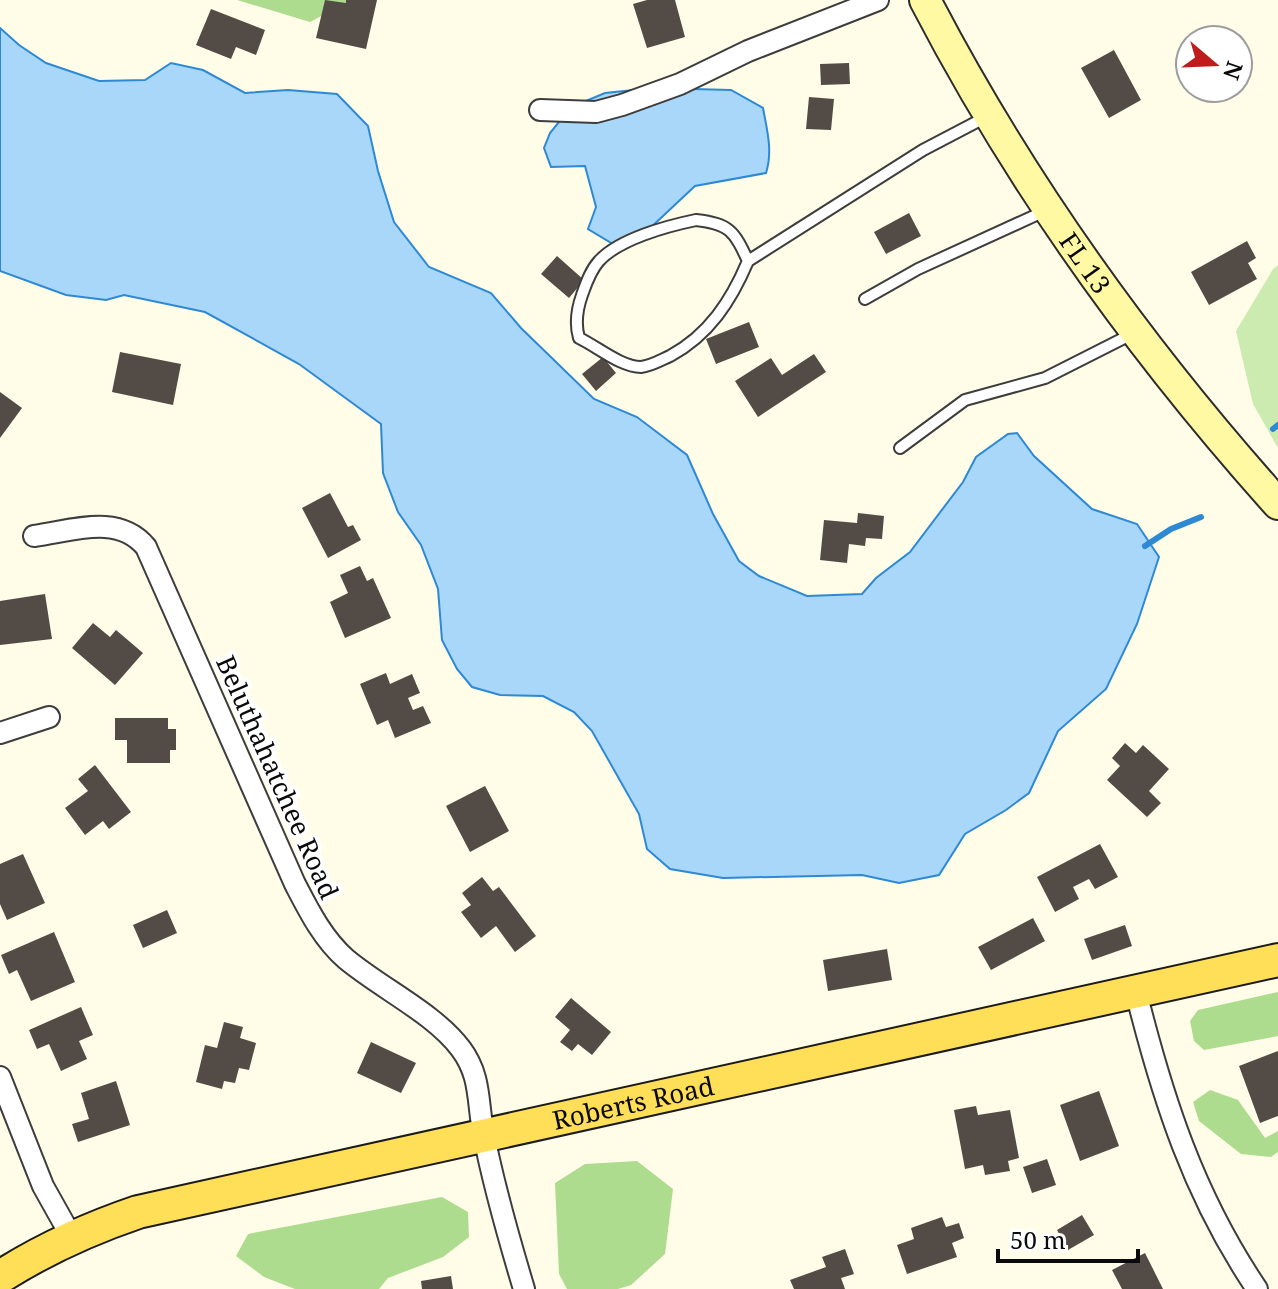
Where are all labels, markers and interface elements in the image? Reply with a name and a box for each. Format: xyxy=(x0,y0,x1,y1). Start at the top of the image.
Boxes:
north arrow xyxy=(1174,24,1254,104)
text: N xyxy=(1217,58,1251,84)
street label: FL 13 xyxy=(1051,225,1120,301)
street label: Beluthahatchee Road xyxy=(208,650,348,904)
street label: Roberts Road xyxy=(549,1067,717,1138)
scale bar xyxy=(998,1213,1138,1263)
text: 50 m xyxy=(1010,1223,1066,1256)

